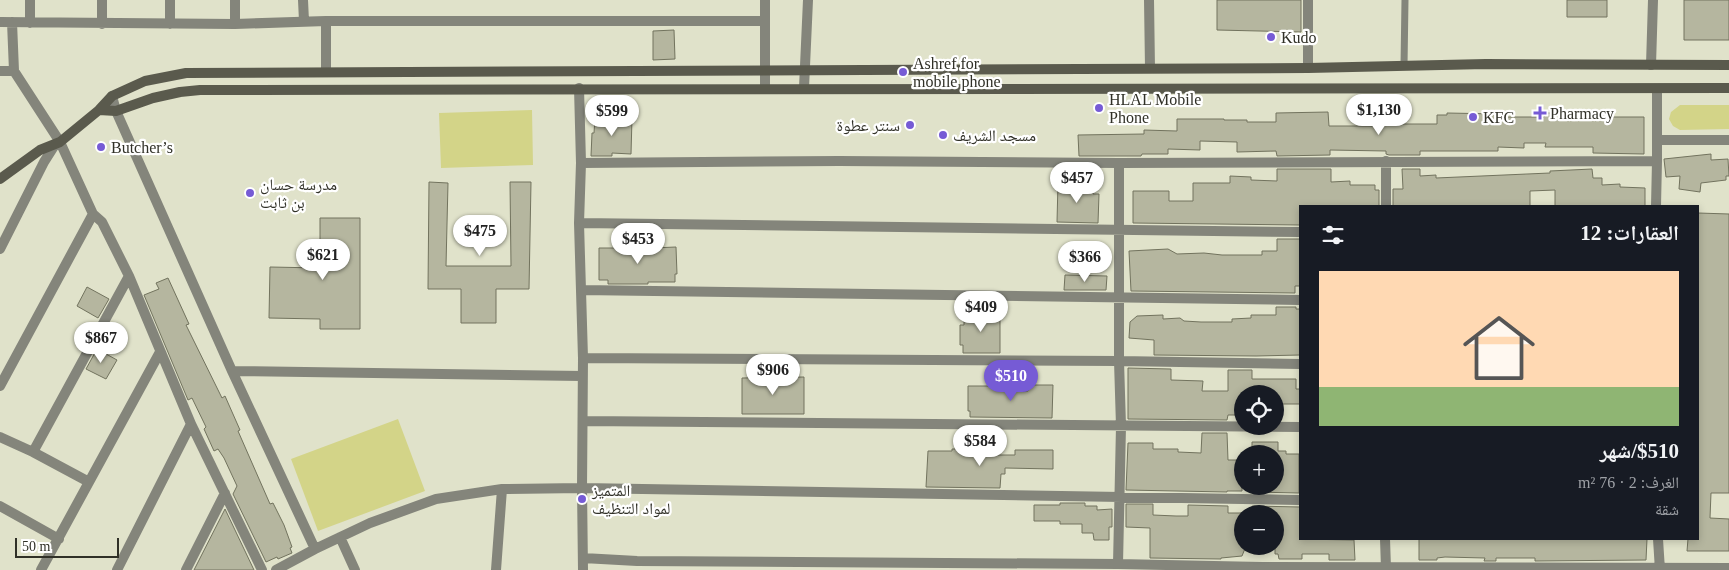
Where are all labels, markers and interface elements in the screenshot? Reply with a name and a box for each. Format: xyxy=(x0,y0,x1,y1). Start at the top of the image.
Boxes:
place label: Kudo xyxy=(1281,29,1317,46)
marker: Kudo xyxy=(1265,31,1277,43)
place label: Ashref for mobile phone xyxy=(913,55,1001,91)
marker: Ashref for mobile phone xyxy=(897,66,909,78)
place label: HLAL Mobile Phone xyxy=(1109,91,1201,126)
pin: $599 xyxy=(582,94,642,137)
pin: $1,130 xyxy=(1338,94,1420,136)
text: $1,130 xyxy=(1357,101,1401,118)
text: $599 xyxy=(596,102,628,119)
marker: HLAL Mobile Phone xyxy=(1093,102,1105,114)
place label: Pharmacy xyxy=(1550,105,1614,123)
marker: Pharmacy xyxy=(1534,107,1546,119)
place label: KFC xyxy=(1483,109,1514,126)
marker: KFC xyxy=(1467,111,1479,123)
place label: سنتر عطوة xyxy=(836,117,900,135)
marker: سنتر عطوة xyxy=(904,119,916,131)
place label: مسجد الشريف xyxy=(953,127,1036,145)
marker: مسجد الشريف xyxy=(937,129,949,141)
place label: Butcher’s xyxy=(111,139,173,156)
marker: Butcher’s xyxy=(95,141,107,153)
pin: $457 xyxy=(1047,162,1107,204)
text: $457 xyxy=(1061,169,1093,186)
place label: مدرسة حسان بن ثابت xyxy=(260,176,337,213)
marker: مدرسة حسان بن ثابت xyxy=(244,187,256,199)
pin: $475 xyxy=(450,214,510,257)
icon: filters xyxy=(1319,221,1347,249)
text: العقارات: 12 xyxy=(1580,221,1679,245)
text: $475 xyxy=(464,222,496,239)
pin: $453 xyxy=(608,222,668,265)
text: $453 xyxy=(622,230,654,247)
pin: $621 xyxy=(293,238,353,281)
pin: $366 xyxy=(1055,240,1115,283)
text: $621 xyxy=(307,246,339,263)
text: $366 xyxy=(1069,248,1101,265)
pin: $409 xyxy=(951,290,1011,333)
text: $409 xyxy=(965,298,997,315)
icon: home xyxy=(1454,303,1544,393)
pin: $867 xyxy=(71,322,131,364)
text: $867 xyxy=(85,329,117,346)
pin: $906 xyxy=(743,354,803,396)
pin: $510 xyxy=(981,360,1041,402)
text: $906 xyxy=(757,361,789,378)
text: $510 xyxy=(995,367,1027,384)
map controls xyxy=(1234,385,1284,555)
button: locate xyxy=(1234,385,1284,435)
pin: $584 xyxy=(950,424,1010,467)
text: $584 xyxy=(964,432,996,449)
text: $510/شهر xyxy=(1600,439,1679,463)
button: + xyxy=(1234,445,1284,495)
text: الغرف: 2 · 76 m² xyxy=(1578,474,1679,491)
place label: المتميز لمواد التنظيف xyxy=(591,482,670,518)
marker: المتميز لمواد التنظيف xyxy=(576,493,588,505)
text: شقة xyxy=(1655,501,1679,518)
button: − xyxy=(1234,505,1284,555)
scale bar xyxy=(15,535,119,558)
text: 50 m xyxy=(22,539,50,554)

